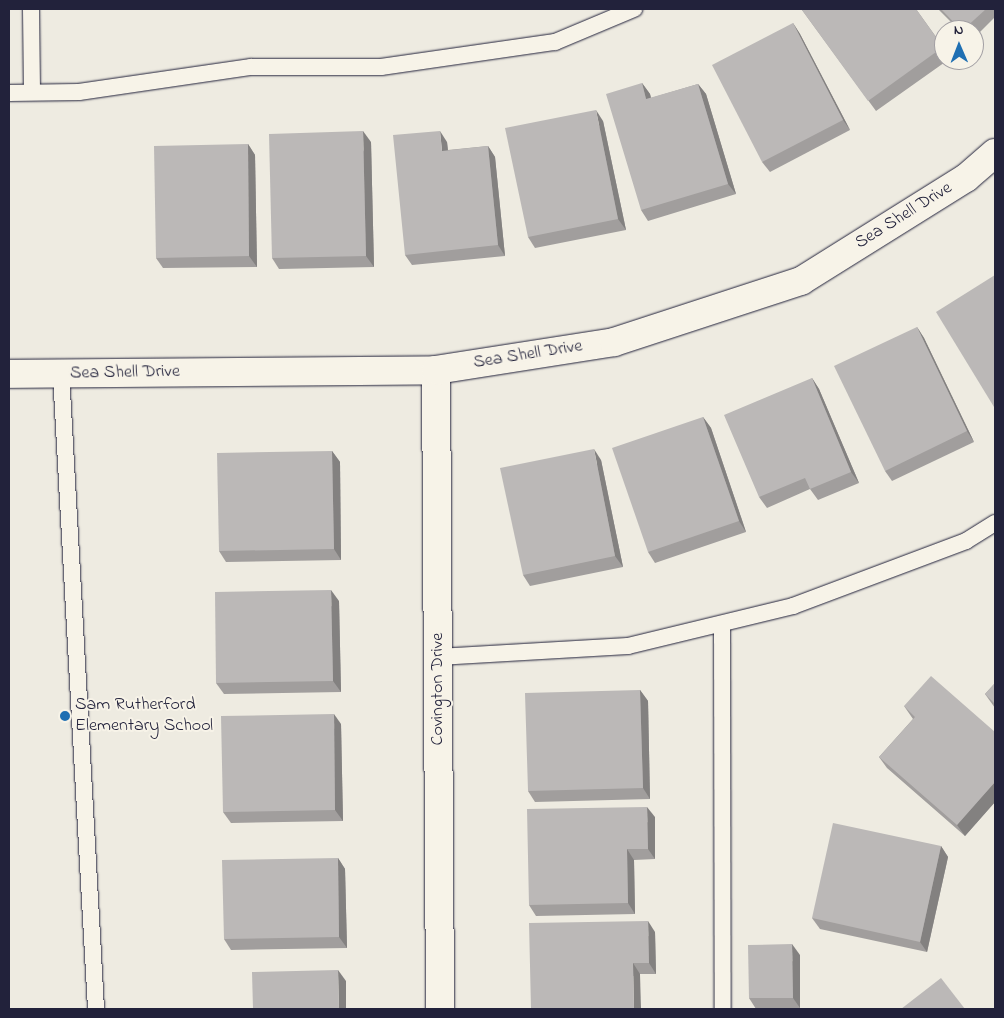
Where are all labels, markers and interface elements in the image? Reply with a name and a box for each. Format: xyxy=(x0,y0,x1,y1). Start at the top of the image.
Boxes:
north arrow xyxy=(934,20,984,70)
text: N xyxy=(954,20,964,41)
street label: Sea Shell Drive xyxy=(852,178,956,254)
street label: Sea Shell Drive xyxy=(472,336,584,374)
street label: Sea Shell Drive xyxy=(70,361,180,385)
street label: Covington Drive xyxy=(427,633,449,745)
place label: Sam Rutherford Elementary School xyxy=(75,695,213,738)
marker: Sam Rutherford Elementary School xyxy=(59,710,71,722)

